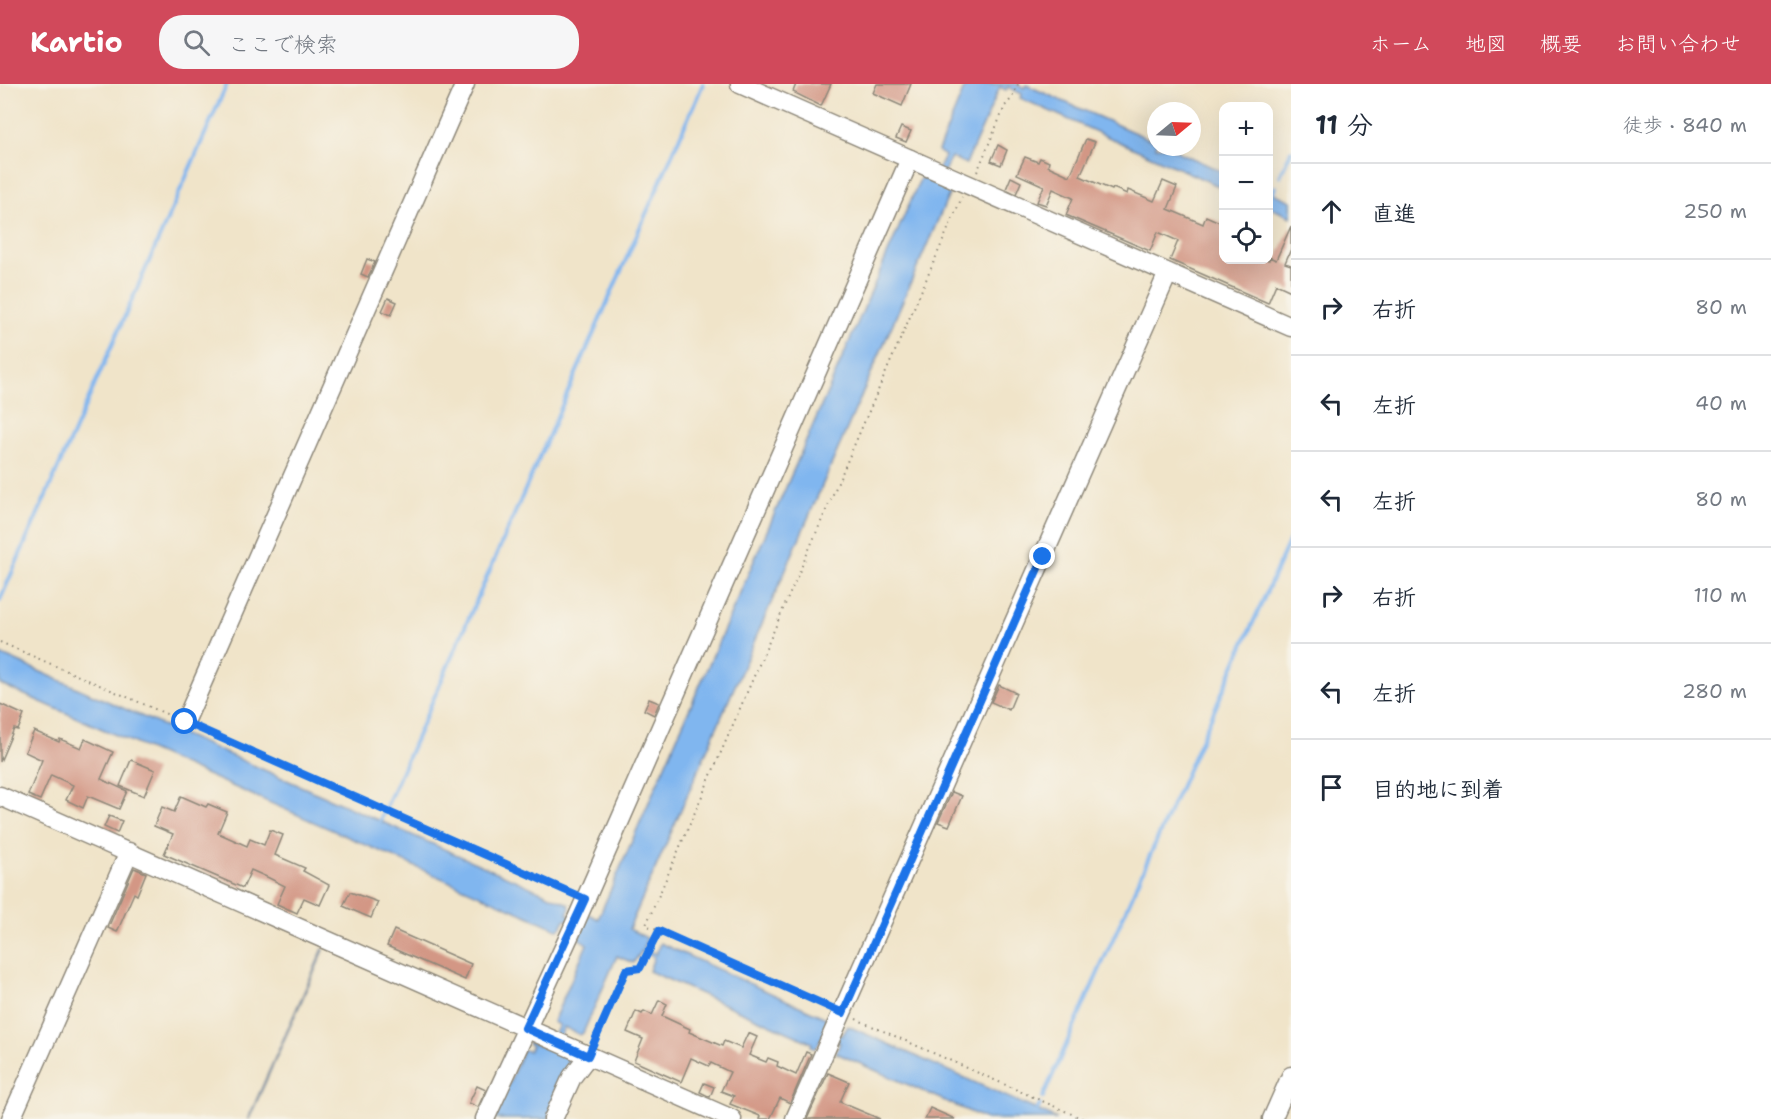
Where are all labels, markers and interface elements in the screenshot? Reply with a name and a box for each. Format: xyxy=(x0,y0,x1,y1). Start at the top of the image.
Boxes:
search box xyxy=(159,15,579,69)
text: Kartio xyxy=(30,23,123,61)
icon: search xyxy=(180,26,213,59)
text: ここで検索 xyxy=(228,30,338,59)
text: ホーム xyxy=(1370,30,1432,58)
text: 地図 xyxy=(1465,30,1507,58)
text: 概要 xyxy=(1540,30,1582,58)
text: お問い合わせ xyxy=(1615,30,1741,58)
north arrow xyxy=(1147,102,1201,156)
map controls xyxy=(1219,102,1273,264)
button: + xyxy=(1219,102,1273,156)
text: 11 分 xyxy=(1315,107,1373,142)
text: 徒歩 · 840 m xyxy=(1623,112,1747,138)
button: − xyxy=(1219,156,1273,210)
icon: ahead xyxy=(1315,195,1348,228)
text: 250 m xyxy=(1683,198,1747,224)
text: 直進 xyxy=(1372,199,1416,228)
button: locate xyxy=(1219,210,1273,264)
icon: right xyxy=(1315,291,1348,324)
text: 80 m xyxy=(1695,294,1747,320)
text: 右折 xyxy=(1372,295,1416,324)
icon: left xyxy=(1315,387,1348,420)
text: 40 m xyxy=(1695,390,1747,416)
text: 左折 xyxy=(1372,391,1416,420)
icon: left xyxy=(1315,483,1348,516)
text: 80 m xyxy=(1695,486,1747,512)
text: 左折 xyxy=(1372,487,1416,516)
route end xyxy=(1029,543,1055,569)
icon: right xyxy=(1315,579,1348,612)
text: 110 m xyxy=(1693,582,1747,608)
text: 右折 xyxy=(1372,583,1416,612)
icon: left xyxy=(1315,675,1348,708)
text: 280 m xyxy=(1682,678,1747,704)
text: 左折 xyxy=(1372,679,1416,708)
route start xyxy=(171,708,197,734)
icon: arrive xyxy=(1315,771,1348,804)
text: 目的地に到着 xyxy=(1372,775,1504,804)

